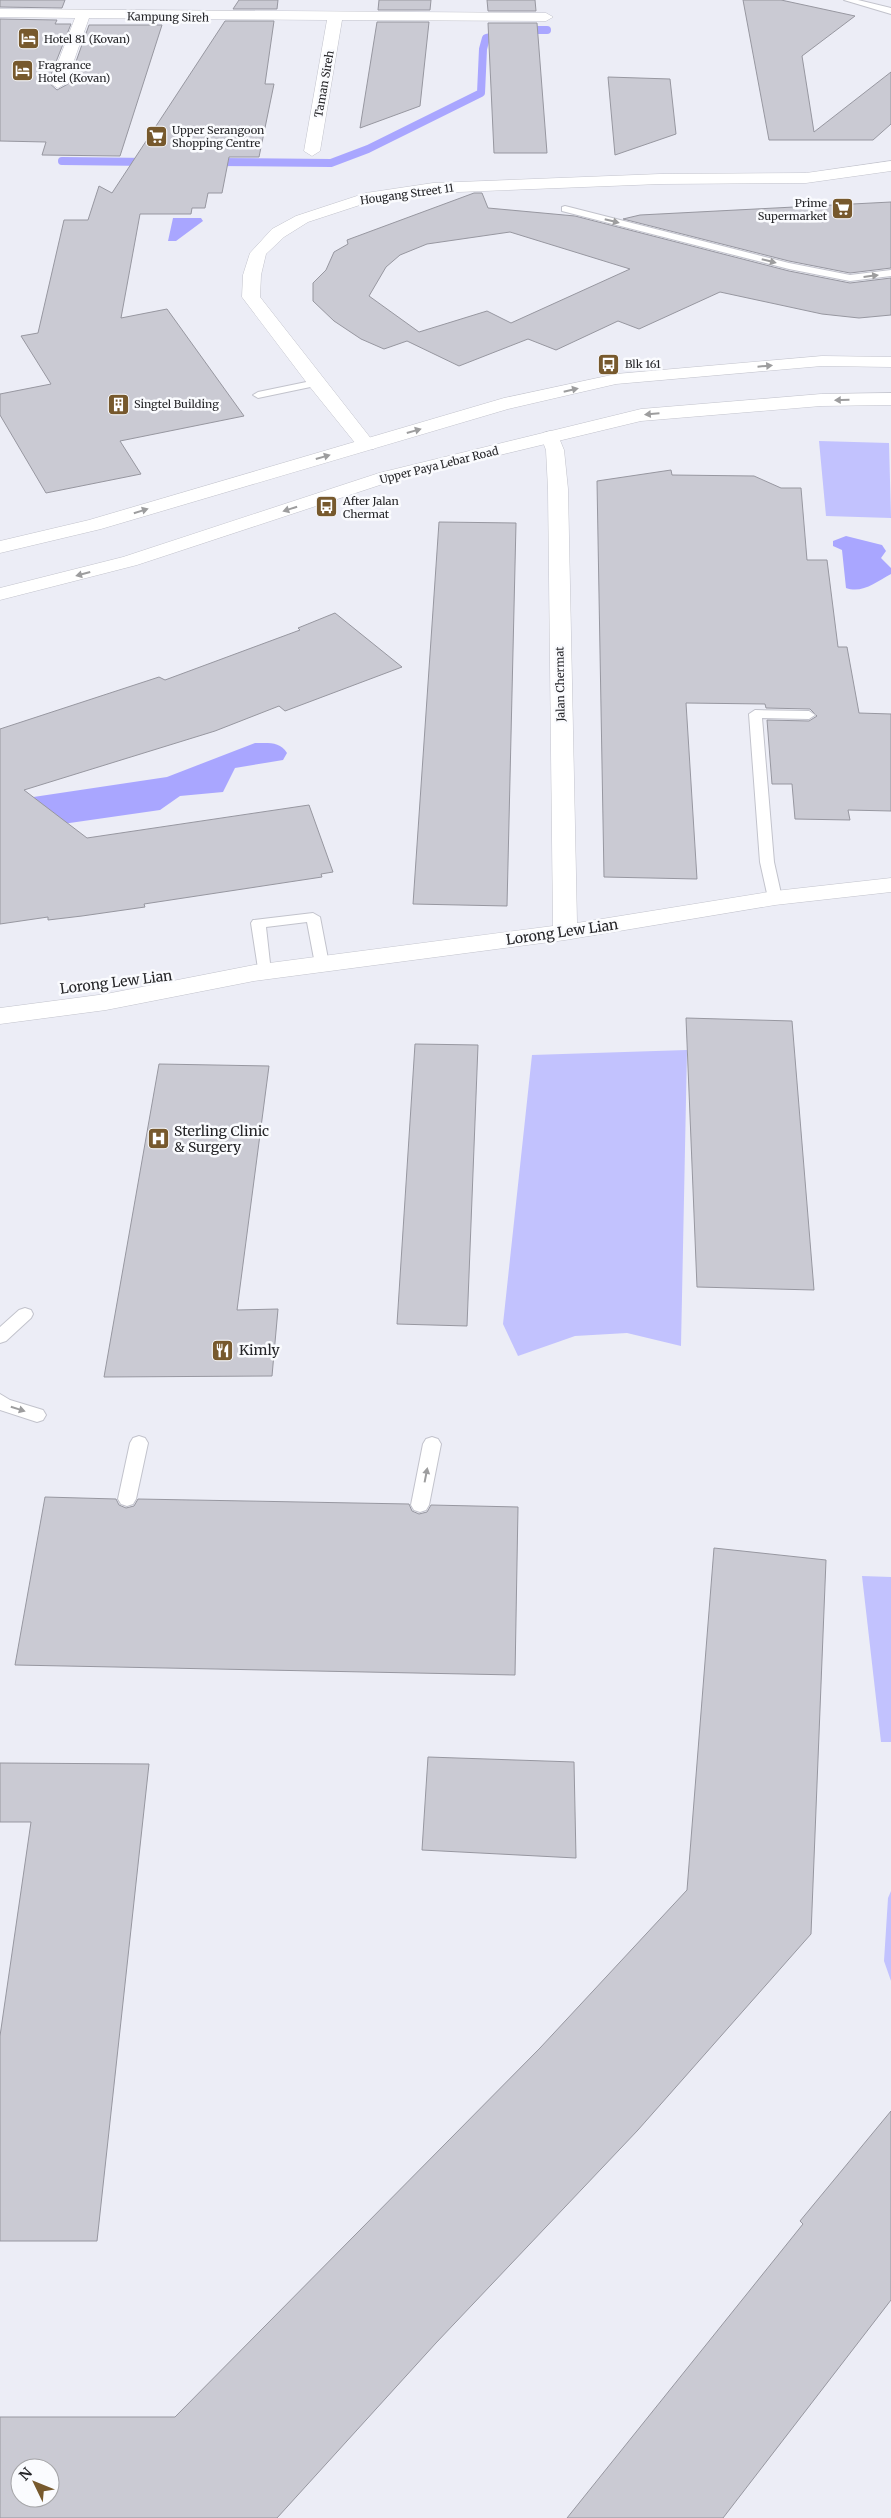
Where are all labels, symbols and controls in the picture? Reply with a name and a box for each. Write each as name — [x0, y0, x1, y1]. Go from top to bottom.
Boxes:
street label: Kampung Sireh — [127, 9, 210, 25]
hotel icon: Hotel 81 (Kovan) — [16, 27, 40, 51]
place label: Hotel 81 (Kovan) — [44, 32, 130, 46]
street label: Taman Sireh — [311, 49, 337, 118]
place label: Fragrance Hotel (Kovan) — [38, 58, 110, 85]
hotel icon: Fragrance Hotel (Kovan) — [10, 59, 34, 83]
place label: Upper Serangoon Shopping Centre — [172, 123, 265, 150]
supermarket icon: Upper Serangoon Shopping Centre — [144, 124, 168, 148]
street label: Hougang Street 11 — [359, 180, 455, 208]
place label: Prime Supermarket — [758, 196, 828, 223]
supermarket icon: Prime Supermarket — [831, 197, 855, 221]
one-way arrow — [604, 217, 619, 225]
one-way arrow — [762, 257, 777, 265]
one-way arrow — [863, 272, 879, 280]
bus stop icon: Blk 161 — [597, 352, 621, 376]
place label: Blk 161 — [625, 357, 661, 371]
one-way arrow — [757, 361, 773, 369]
one-way arrow — [564, 386, 579, 394]
building icon: Singtel Building — [106, 392, 130, 416]
one-way arrow — [834, 396, 850, 404]
place label: Singtel Building — [134, 397, 219, 411]
one-way arrow — [643, 410, 659, 418]
one-way arrow — [407, 426, 422, 434]
street label: Upper Paya Lebar Road — [378, 443, 500, 487]
one-way arrow — [315, 453, 330, 461]
place label: After Jalan Chermat — [342, 494, 399, 521]
bus stop icon: After Jalan Chermat — [315, 495, 339, 519]
one-way arrow — [283, 505, 298, 513]
one-way arrow — [133, 507, 148, 515]
one-way arrow — [75, 570, 90, 578]
street label: Jalan Chermat — [552, 646, 568, 723]
street label: Lorong Lew Lian — [505, 915, 619, 949]
street label: Lorong Lew Lian — [59, 966, 173, 998]
place label: Sterling Clinic & Surgery — [174, 1122, 269, 1156]
hospital icon: Sterling Clinic & Surgery — [146, 1127, 170, 1151]
restaurant icon: Kimly — [211, 1338, 235, 1362]
place label: Kimly — [239, 1341, 281, 1359]
one-way arrow — [11, 1406, 26, 1414]
one-way arrow — [422, 1467, 430, 1482]
north arrow — [10, 2458, 60, 2508]
text: N — [15, 2464, 36, 2484]

